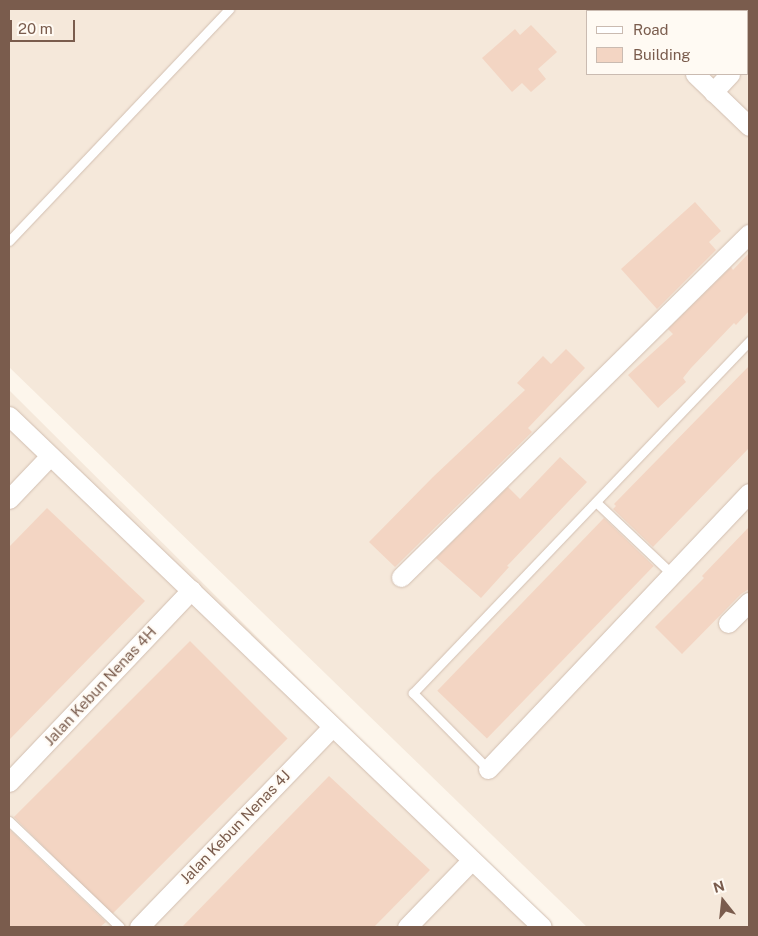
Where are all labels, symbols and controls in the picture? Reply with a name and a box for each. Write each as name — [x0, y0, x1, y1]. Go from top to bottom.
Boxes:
scale bar — [12, 10, 78, 42]
legend — [586, 10, 748, 75]
text: 20 m — [18, 20, 53, 37]
text: Road — [633, 21, 669, 38]
text: Building — [633, 46, 691, 63]
street label: Jalan Kebun Nenas 4H — [40, 623, 160, 749]
street label: Jalan Kebun Nenas 4J — [176, 767, 294, 887]
north arrow — [698, 876, 748, 926]
text: N — [711, 877, 726, 896]

